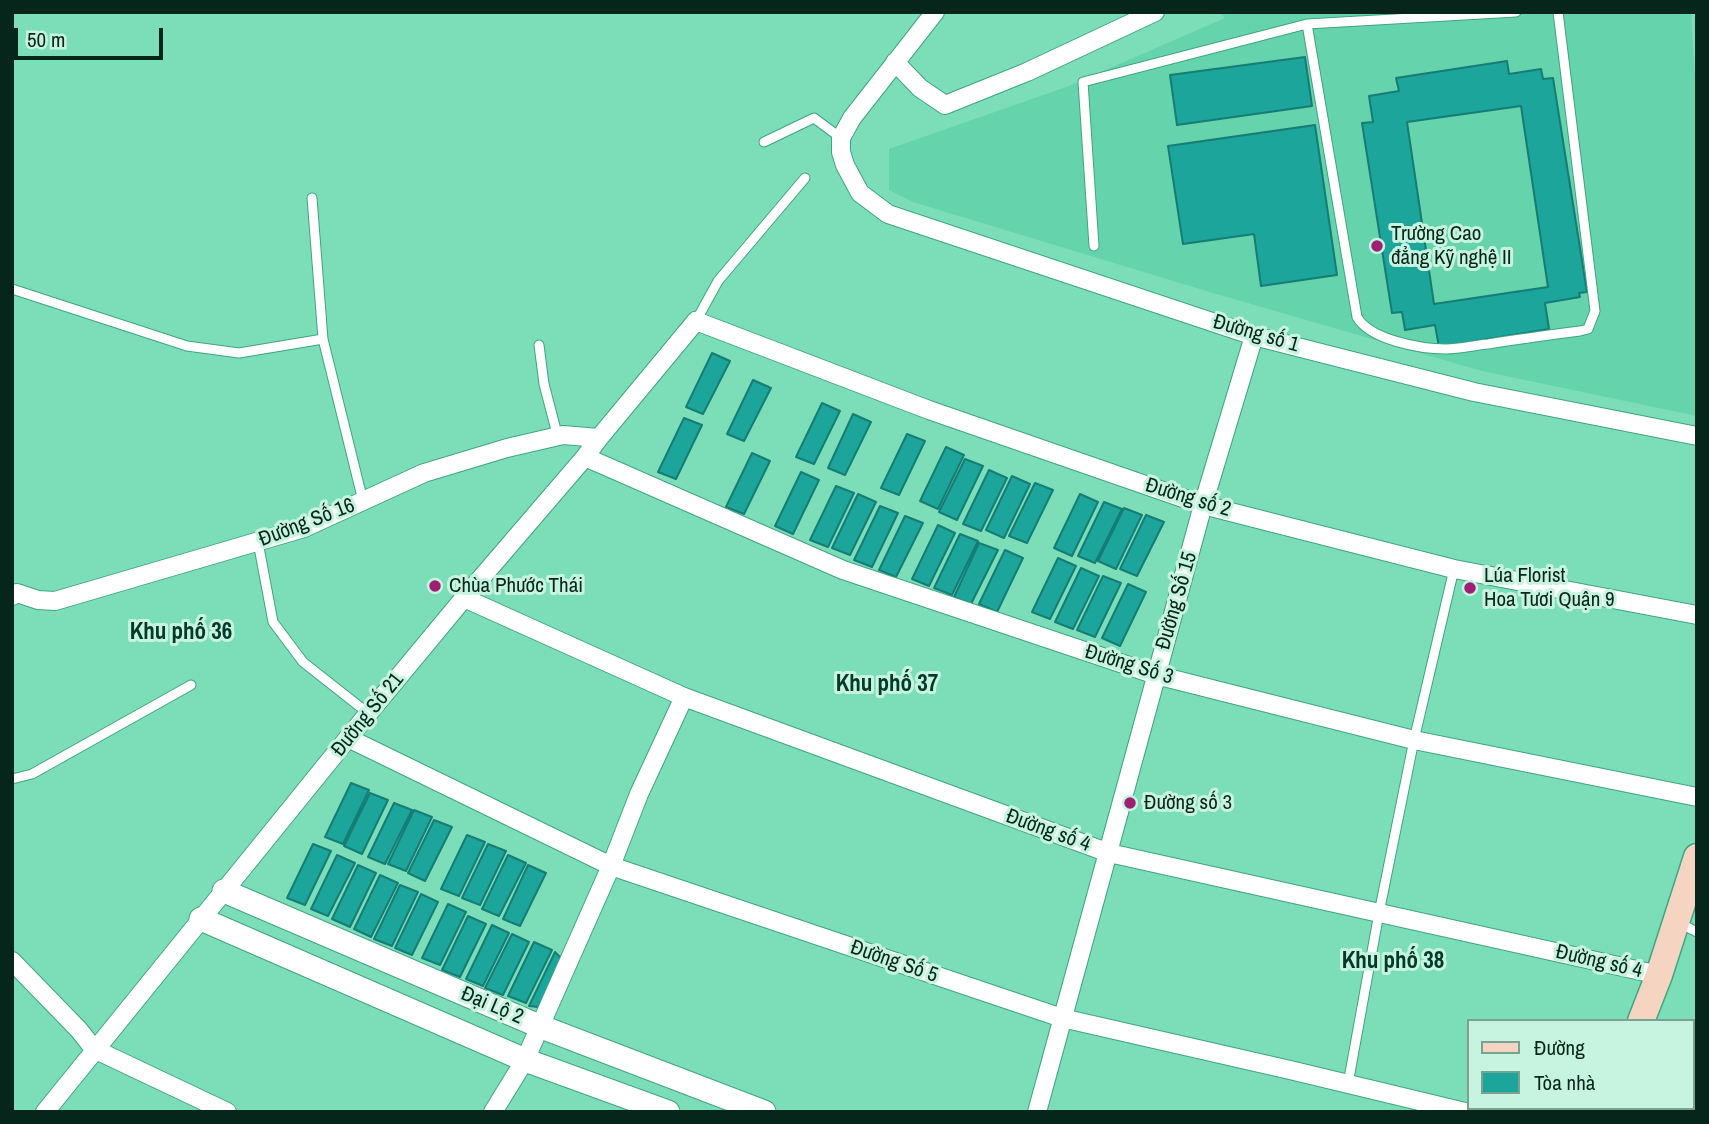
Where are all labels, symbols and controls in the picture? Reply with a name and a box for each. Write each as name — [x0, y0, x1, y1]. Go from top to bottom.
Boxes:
scale bar — [18, 14, 166, 58]
text: 50 m — [27, 25, 65, 54]
place label: Trường Cao đẳng Kỹ nghệ II — [1391, 221, 1512, 271]
marker: Trường Cao đẳng Kỹ nghệ II — [1369, 238, 1385, 254]
street label: Đường số 1 — [1210, 310, 1302, 358]
street label: Đường số 2 — [1142, 473, 1234, 523]
street label: Đường Số 16 — [256, 493, 358, 553]
street label: Đường Số 15 — [1151, 549, 1203, 653]
place label: Lúa Florist Hoa Tươi Quận 9 — [1484, 563, 1615, 613]
place label: Chùa Phước Thái — [449, 573, 583, 599]
marker: Chùa Phước Thái — [427, 578, 443, 594]
marker: Lúa Florist Hoa Tươi Quận 9 — [1462, 580, 1478, 596]
district label: Khu phố 36 — [130, 619, 232, 647]
street label: Đường Số 3 — [1082, 640, 1176, 690]
street label: Đường Số 21 — [327, 668, 409, 762]
district label: Khu phố 37 — [836, 671, 938, 699]
place label: Đường số 3 — [1144, 790, 1232, 816]
marker: Đường số 3 — [1122, 795, 1138, 811]
street label: Đường số 4 — [1002, 804, 1094, 858]
street label: Đường Số 5 — [847, 935, 941, 989]
street label: Đường số 4 — [1553, 940, 1645, 984]
district label: Khu phố 38 — [1342, 948, 1444, 976]
street label: Đại Lộ 2 — [457, 982, 527, 1030]
legend — [1468, 1019, 1695, 1110]
text: Đường — [1534, 1033, 1585, 1062]
text: Tòa nhà — [1534, 1068, 1595, 1097]

